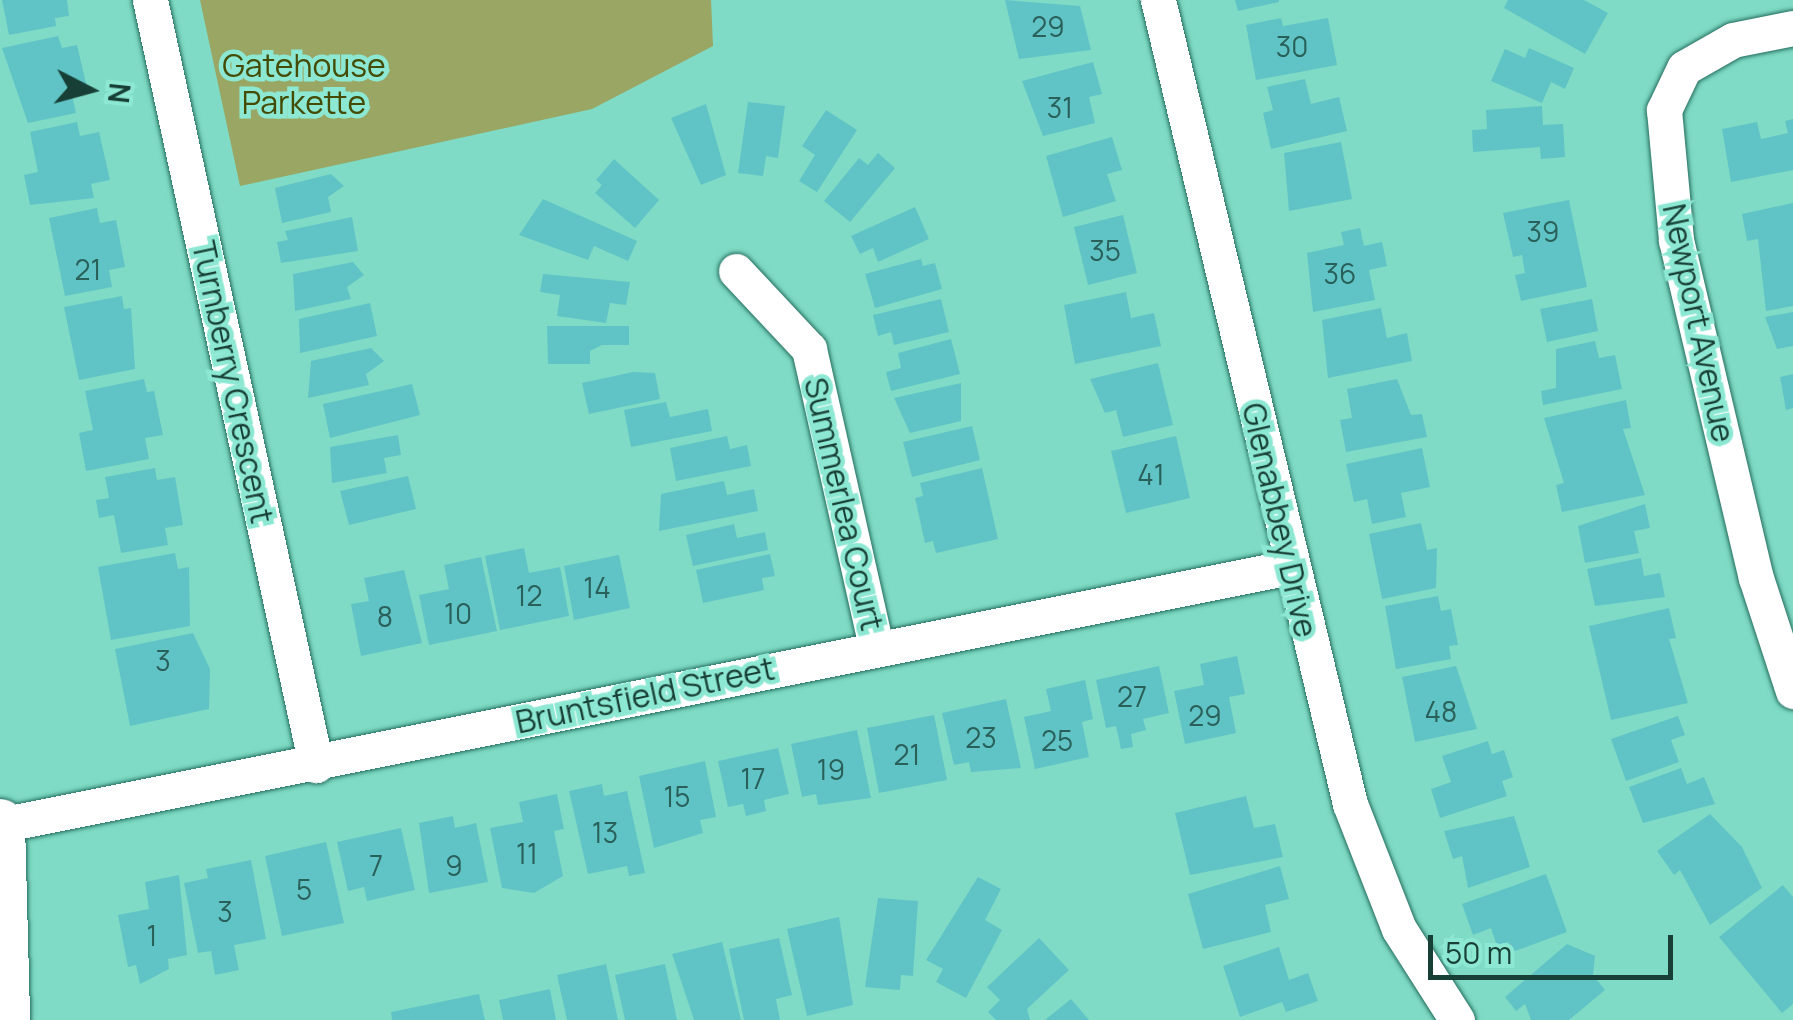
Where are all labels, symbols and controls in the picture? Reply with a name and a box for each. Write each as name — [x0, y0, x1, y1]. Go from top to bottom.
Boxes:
house number: 29 — [1031, 9, 1065, 43]
house number: 30 — [1276, 29, 1308, 63]
north arrow — [40, 40, 140, 140]
park label: Gatehouse Parkette — [222, 47, 386, 122]
text: N — [100, 81, 140, 105]
house number: 31 — [1047, 90, 1073, 124]
street label: Newport Avenue — [1655, 200, 1743, 446]
house number: 39 — [1527, 214, 1559, 248]
house number: 35 — [1089, 233, 1121, 267]
street label: Turnberry Crescent — [184, 237, 282, 527]
house number: 21 — [75, 252, 101, 286]
house number: 36 — [1324, 256, 1356, 290]
street label: Summerlea Court — [796, 374, 892, 634]
street label: Glenabbey Drive — [1234, 399, 1326, 641]
house number: 41 — [1137, 457, 1165, 491]
house number: 14 — [583, 570, 611, 604]
house number: 12 — [516, 578, 542, 612]
house number: 10 — [444, 596, 472, 630]
house number: 8 — [377, 599, 393, 633]
house number: 3 — [155, 643, 171, 677]
street label: Bruntsfield Street — [512, 649, 778, 741]
house number: 27 — [1117, 679, 1147, 713]
house number: 48 — [1425, 694, 1457, 728]
house number: 29 — [1188, 698, 1222, 732]
house number: 23 — [965, 720, 997, 754]
house number: 25 — [1041, 723, 1073, 757]
house number: 21 — [894, 737, 920, 771]
house number: 19 — [817, 752, 845, 786]
house number: 17 — [741, 761, 765, 795]
house number: 15 — [663, 779, 691, 813]
house number: 13 — [592, 815, 618, 849]
house number: 11 — [516, 836, 538, 870]
house number: 7 — [369, 848, 383, 882]
house number: 9 — [445, 848, 463, 882]
house number: 5 — [296, 872, 312, 906]
house number: 3 — [217, 894, 233, 928]
scale bar — [1433, 915, 1678, 977]
house number: 1 — [147, 918, 157, 952]
text: 50 m — [1445, 932, 1512, 973]

